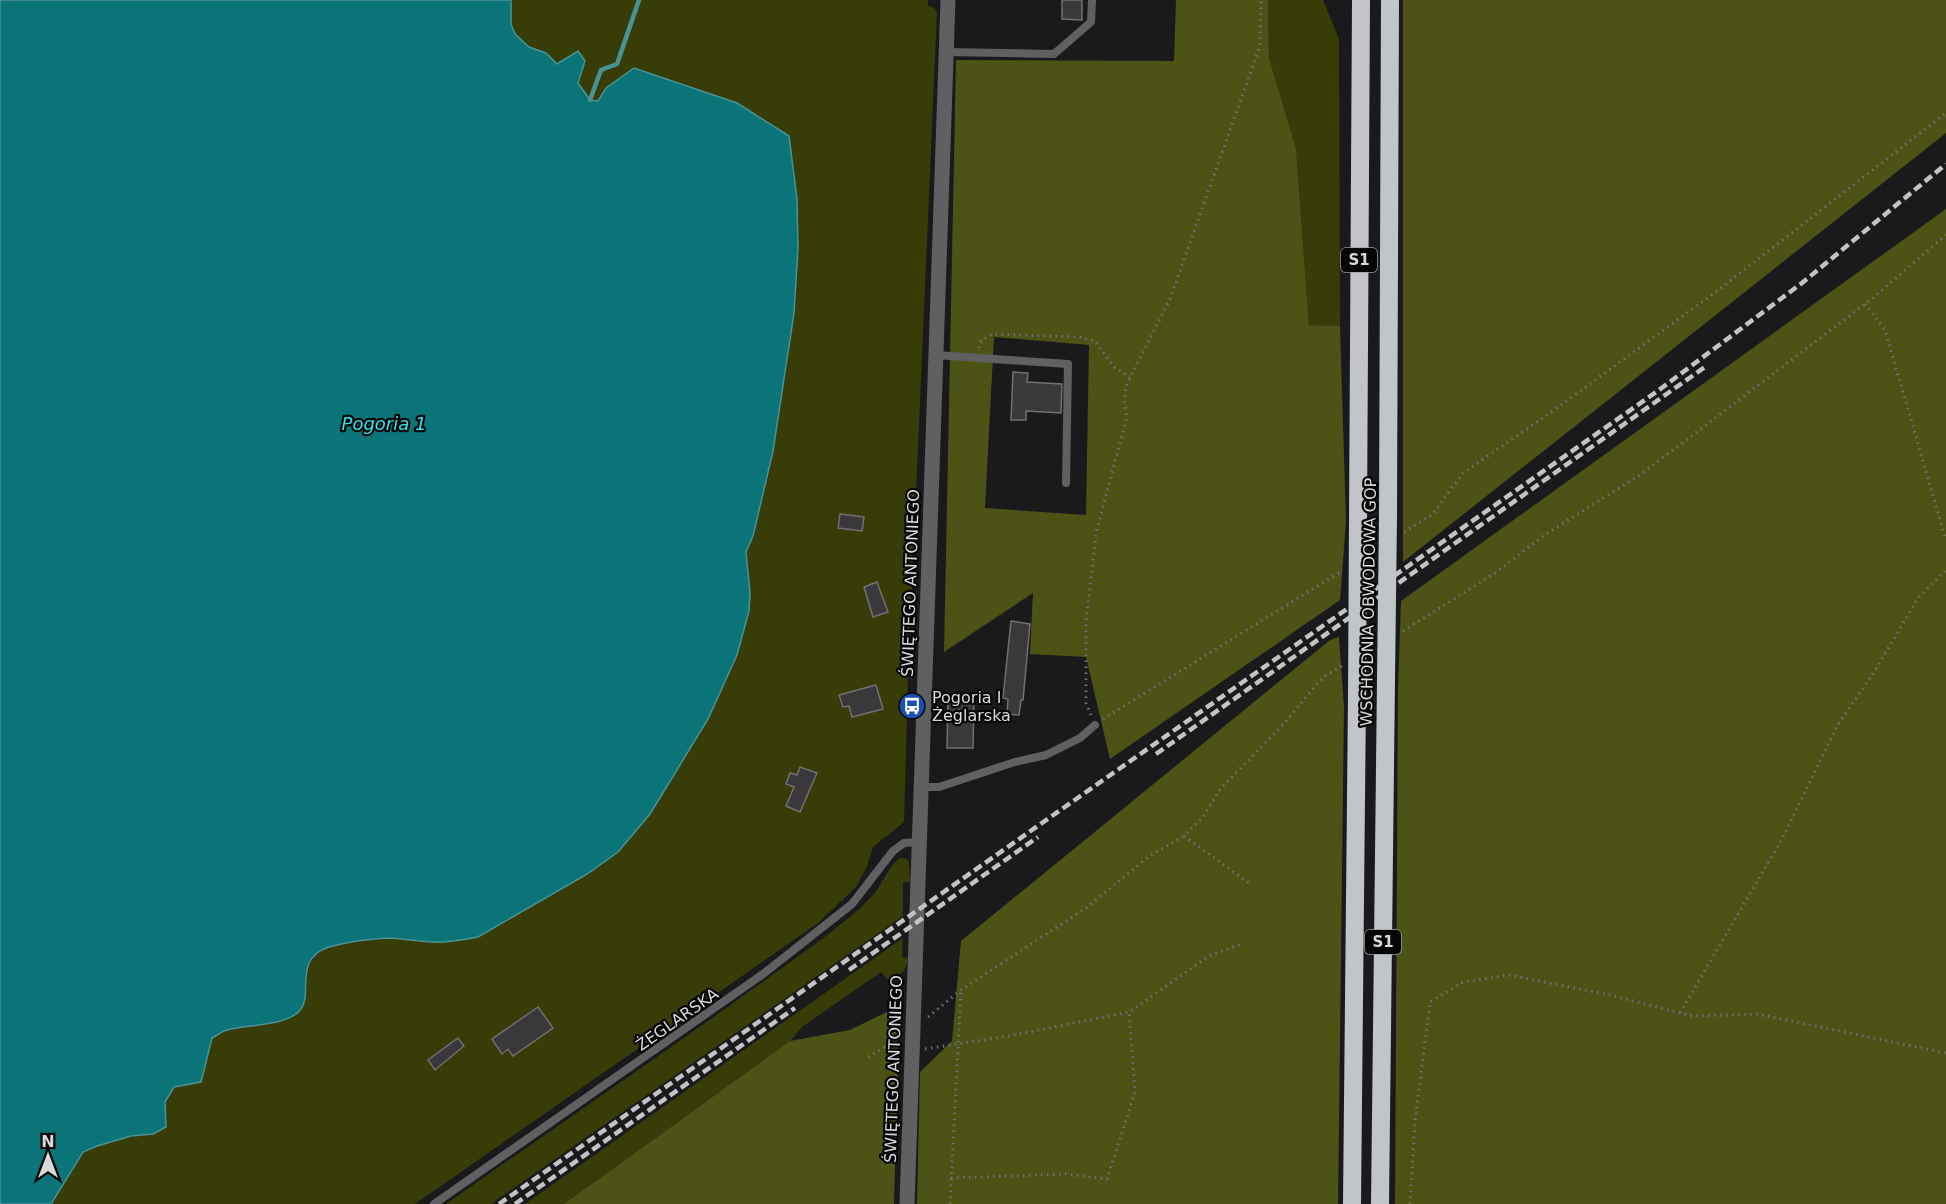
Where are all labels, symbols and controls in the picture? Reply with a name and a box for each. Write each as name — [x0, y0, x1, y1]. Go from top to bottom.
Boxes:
road number: S1 — [1341, 248, 1377, 272]
water label: Pogoria 1 — [342, 413, 426, 434]
street label: WSCHODNIA OBWODOWA GOP — [1357, 477, 1380, 727]
street label: ŚWIĘTEGO ANTONIEGO — [898, 489, 923, 677]
place label: Pogoria I Żeglarska — [932, 688, 1011, 725]
bus stop icon: Pogoria I Żeglarska — [897, 691, 927, 721]
road number: S1 — [1365, 930, 1401, 954]
street label: ŚWIĘTEGO ANTONIEGO — [881, 975, 906, 1163]
street label: ŻEGLARSKA — [632, 984, 722, 1055]
north arrow — [18, 1126, 78, 1186]
text: N — [41, 1132, 55, 1151]

